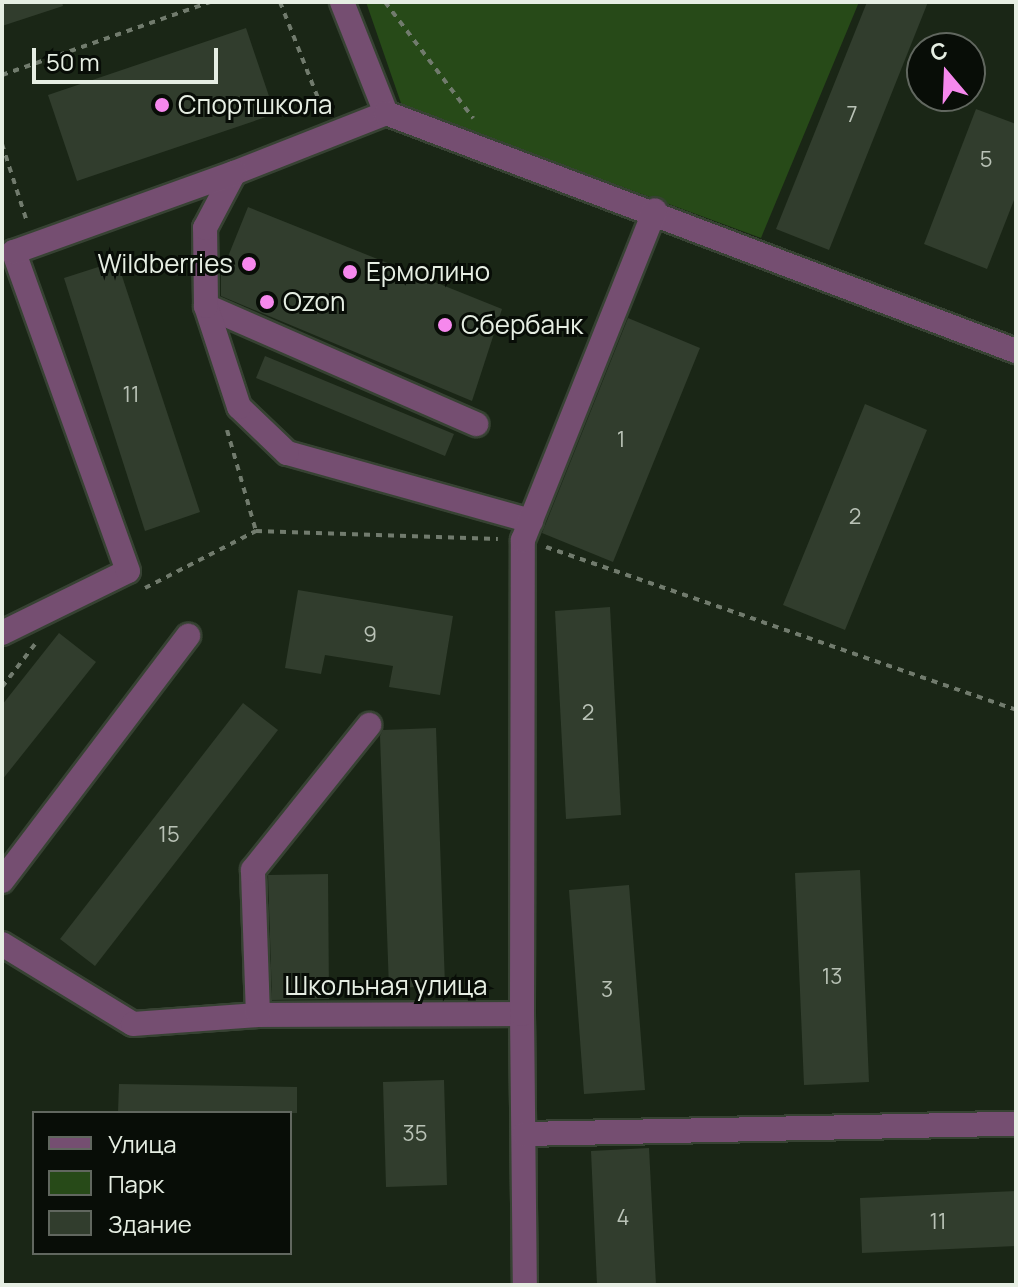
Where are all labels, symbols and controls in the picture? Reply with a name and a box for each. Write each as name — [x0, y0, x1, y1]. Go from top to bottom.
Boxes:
scale bar — [36, 32, 222, 82]
north arrow — [906, 32, 986, 112]
text: С — [926, 34, 951, 68]
text: 50 m — [46, 45, 100, 78]
place label: Спортшкола — [178, 89, 332, 121]
marker: Спортшкола — [153, 96, 171, 114]
house number: 7 — [846, 102, 858, 128]
house number: 5 — [980, 147, 992, 173]
place label: Wildberries — [97, 248, 233, 280]
marker: Wildberries — [240, 255, 258, 273]
place label: Ермолино — [366, 256, 490, 288]
marker: Ермолино — [341, 263, 359, 281]
place label: Ozon — [283, 286, 345, 318]
marker: Ozon — [258, 293, 276, 311]
place label: Сбербанк — [461, 309, 583, 341]
marker: Сбербанк — [436, 316, 454, 334]
house number: 11 — [122, 382, 140, 408]
house number: 1 — [617, 427, 625, 453]
house number: 2 — [849, 504, 861, 530]
house number: 9 — [363, 622, 377, 648]
house number: 2 — [582, 700, 594, 726]
house number: 15 — [158, 822, 180, 848]
house number: 13 — [822, 964, 842, 990]
street label: Школьная улица — [285, 970, 487, 1002]
house number: 3 — [601, 977, 613, 1003]
legend — [32, 1111, 292, 1255]
house number: 35 — [403, 1121, 427, 1147]
text: Улица — [108, 1127, 177, 1160]
text: Парк — [108, 1167, 164, 1200]
house number: 4 — [617, 1205, 629, 1231]
text: Здание — [108, 1207, 192, 1240]
house number: 11 — [929, 1209, 947, 1235]

